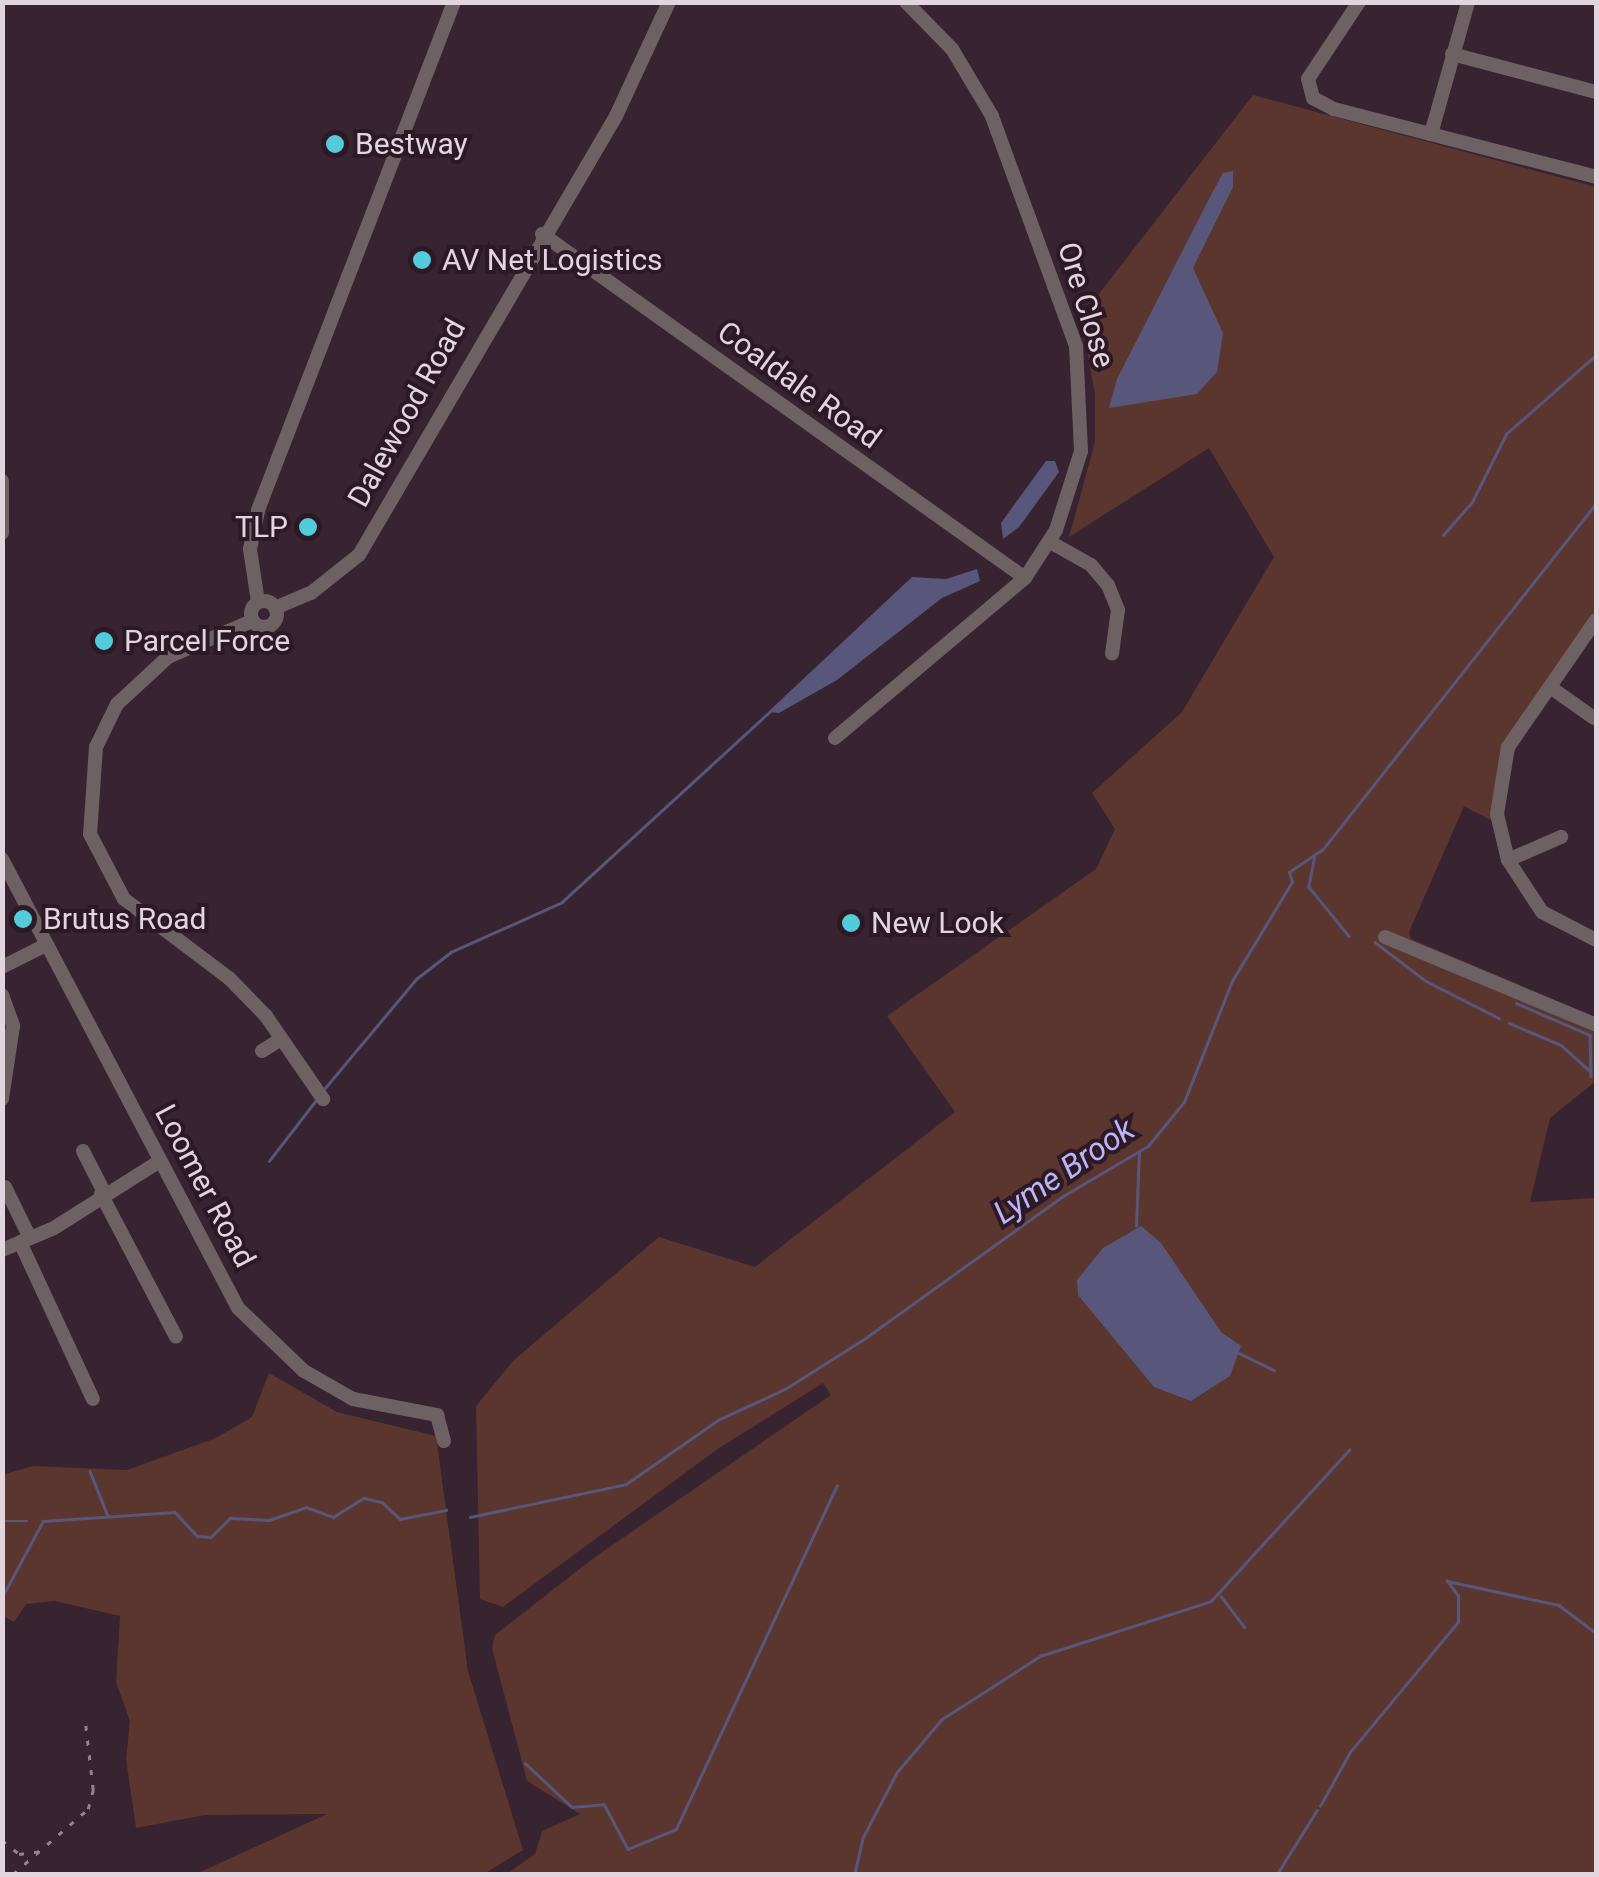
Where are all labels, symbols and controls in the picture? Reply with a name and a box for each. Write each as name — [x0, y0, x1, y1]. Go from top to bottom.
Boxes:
place label: Bestway — [355, 126, 468, 162]
marker: Bestway — [324, 133, 346, 155]
street label: Ore Close — [1050, 238, 1122, 372]
place label: AV Net Logistics — [442, 242, 663, 278]
marker: AV Net Logistics — [411, 249, 433, 271]
street label: Dalewood Road — [341, 313, 473, 513]
street label: Coaldale Road — [710, 314, 888, 456]
place label: TLP — [235, 509, 288, 545]
marker: TLP — [297, 516, 319, 538]
place label: Parcel Force — [124, 623, 290, 659]
marker: Parcel Force — [93, 630, 115, 652]
place label: Brutus Road — [43, 901, 207, 937]
place label: New Look — [871, 905, 1004, 941]
marker: Brutus Road — [12, 908, 34, 930]
marker: New Look — [840, 912, 862, 934]
street label: Loomer Road — [147, 1099, 263, 1273]
water label: Lyme Brook — [986, 1110, 1142, 1232]

